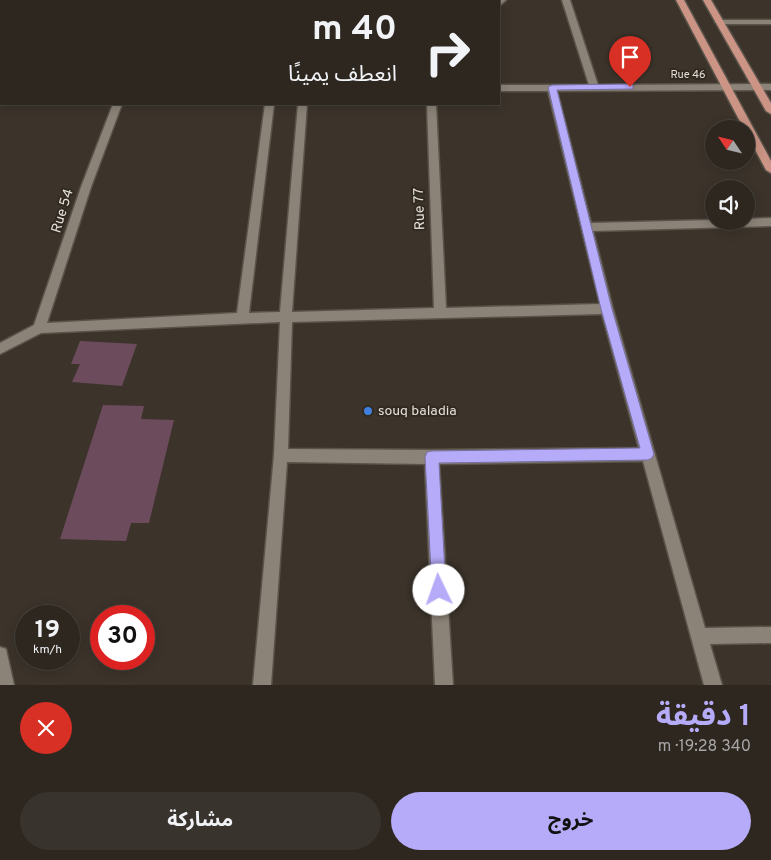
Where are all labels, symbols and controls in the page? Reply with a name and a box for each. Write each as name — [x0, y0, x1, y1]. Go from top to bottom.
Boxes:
text: 40 m — [312, 8, 397, 52]
icon: right — [415, 20, 480, 85]
pin — [609, 36, 651, 87]
icon: arrive — [616, 43, 644, 71]
text: انعطف يمينًا — [288, 62, 397, 89]
street label: Rue 46 — [670, 68, 706, 82]
north arrow — [705, 120, 755, 170]
map controls — [705, 120, 755, 230]
button: sound — [705, 180, 755, 230]
street label: Rue 54 — [48, 187, 78, 235]
street label: Rue 77 — [411, 188, 429, 230]
place label: souq baladia — [378, 403, 457, 420]
marker: souq baladia — [362, 405, 374, 417]
position arrow — [412, 563, 464, 615]
speed limit sign: 30 — [90, 605, 155, 670]
text: 19 — [35, 615, 60, 647]
text: km/h — [33, 642, 62, 658]
text: 1 دقيقة — [656, 699, 751, 736]
button: close — [20, 702, 72, 754]
text: 340 m · 19:28 — [658, 737, 751, 757]
button: مشاركة — [20, 792, 381, 850]
button: خروج — [391, 792, 751, 850]

